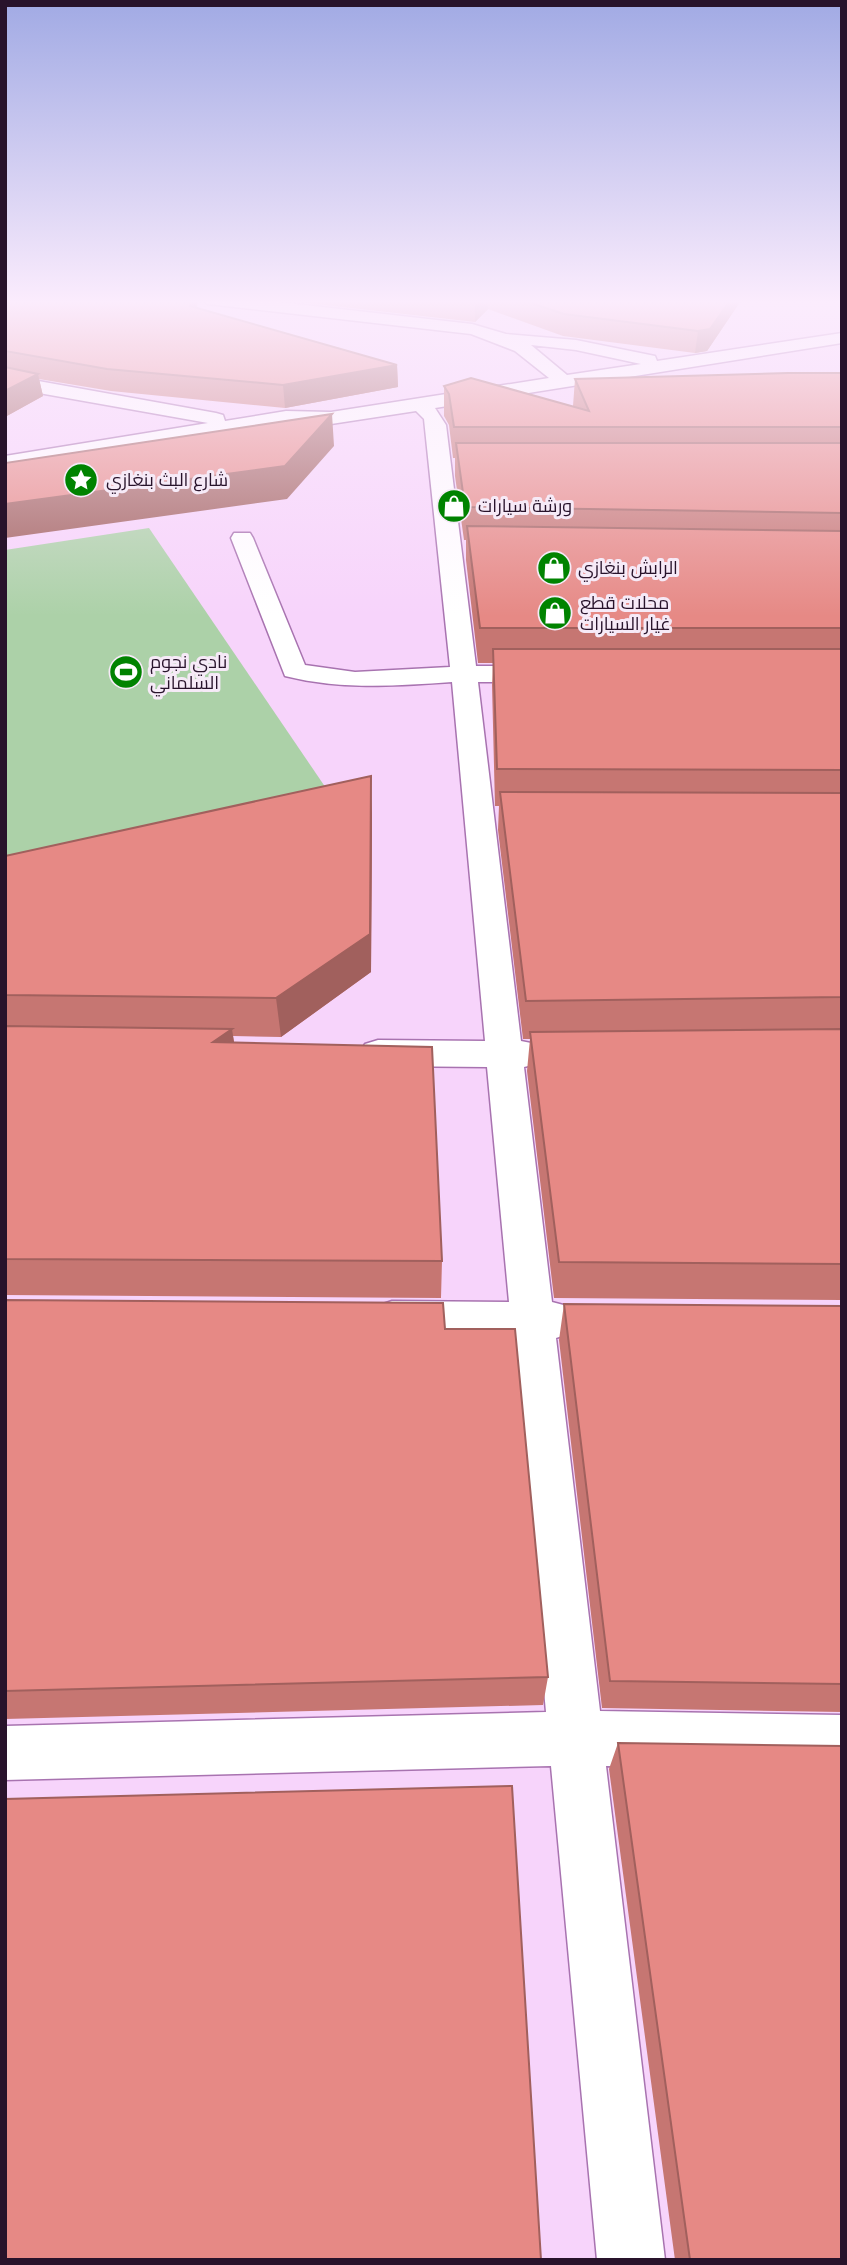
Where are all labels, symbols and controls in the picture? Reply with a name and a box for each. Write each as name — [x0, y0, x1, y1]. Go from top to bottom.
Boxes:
place icon: شارع البث بنغازي — [62, 461, 100, 499]
place label: شارع البث بنغازي — [106, 468, 228, 494]
shop icon: ورشة سيارات — [435, 487, 473, 525]
place label: ورشة سيارات — [478, 494, 572, 517]
shop icon: الرابش بنغازي — [535, 549, 573, 587]
place label: الرابش بنغازي — [578, 556, 678, 582]
place label: محلات قطع غيار السيارات — [580, 591, 671, 635]
shop icon: محلات قطع غيار السيارات — [536, 594, 574, 632]
place label: نادي نجوم السلماني — [150, 650, 227, 697]
sports icon: نادي نجوم السلماني — [107, 653, 145, 691]

